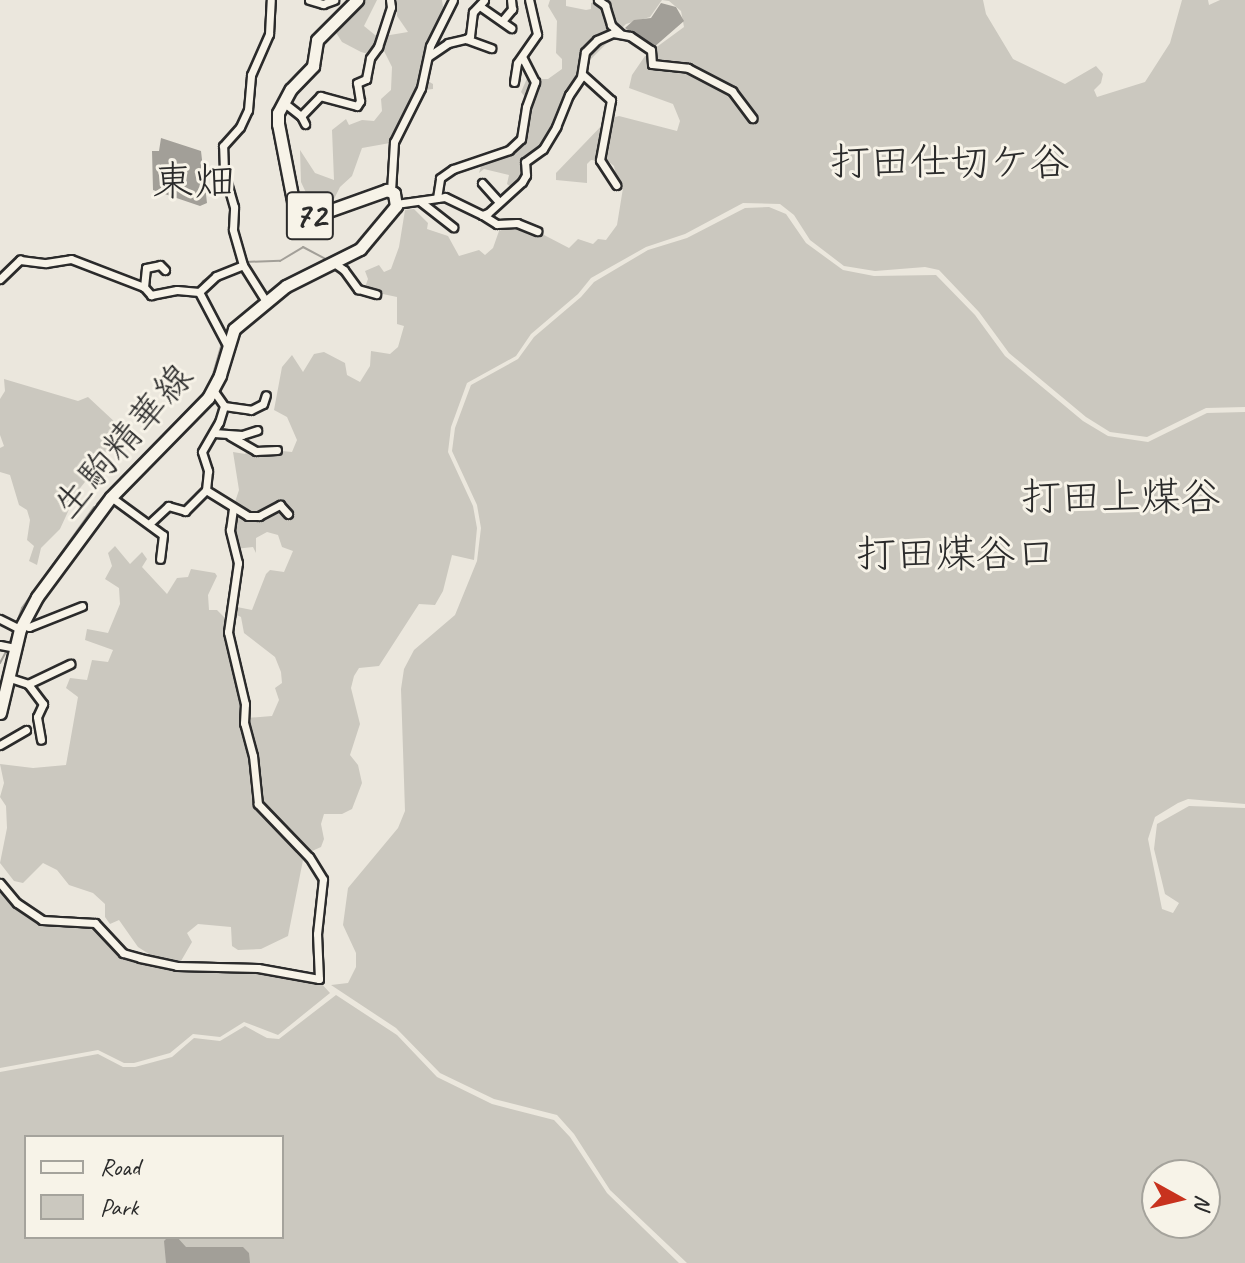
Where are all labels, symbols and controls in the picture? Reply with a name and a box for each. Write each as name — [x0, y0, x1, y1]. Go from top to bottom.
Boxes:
district label: 打田仕切ケ谷 — [830, 138, 1070, 186]
district label: 東畑 — [152, 157, 236, 207]
road number: 72 — [284, 184, 336, 248]
street label: 生駒精華線 — [43, 354, 203, 528]
district label: 打田上煤谷 — [1021, 473, 1221, 521]
district label: 打田煤谷口 — [856, 530, 1056, 578]
legend — [24, 1135, 284, 1239]
text: Road — [100, 1152, 140, 1182]
north arrow — [1141, 1159, 1221, 1239]
text: Park — [100, 1192, 138, 1222]
text: N — [1188, 1193, 1218, 1211]

